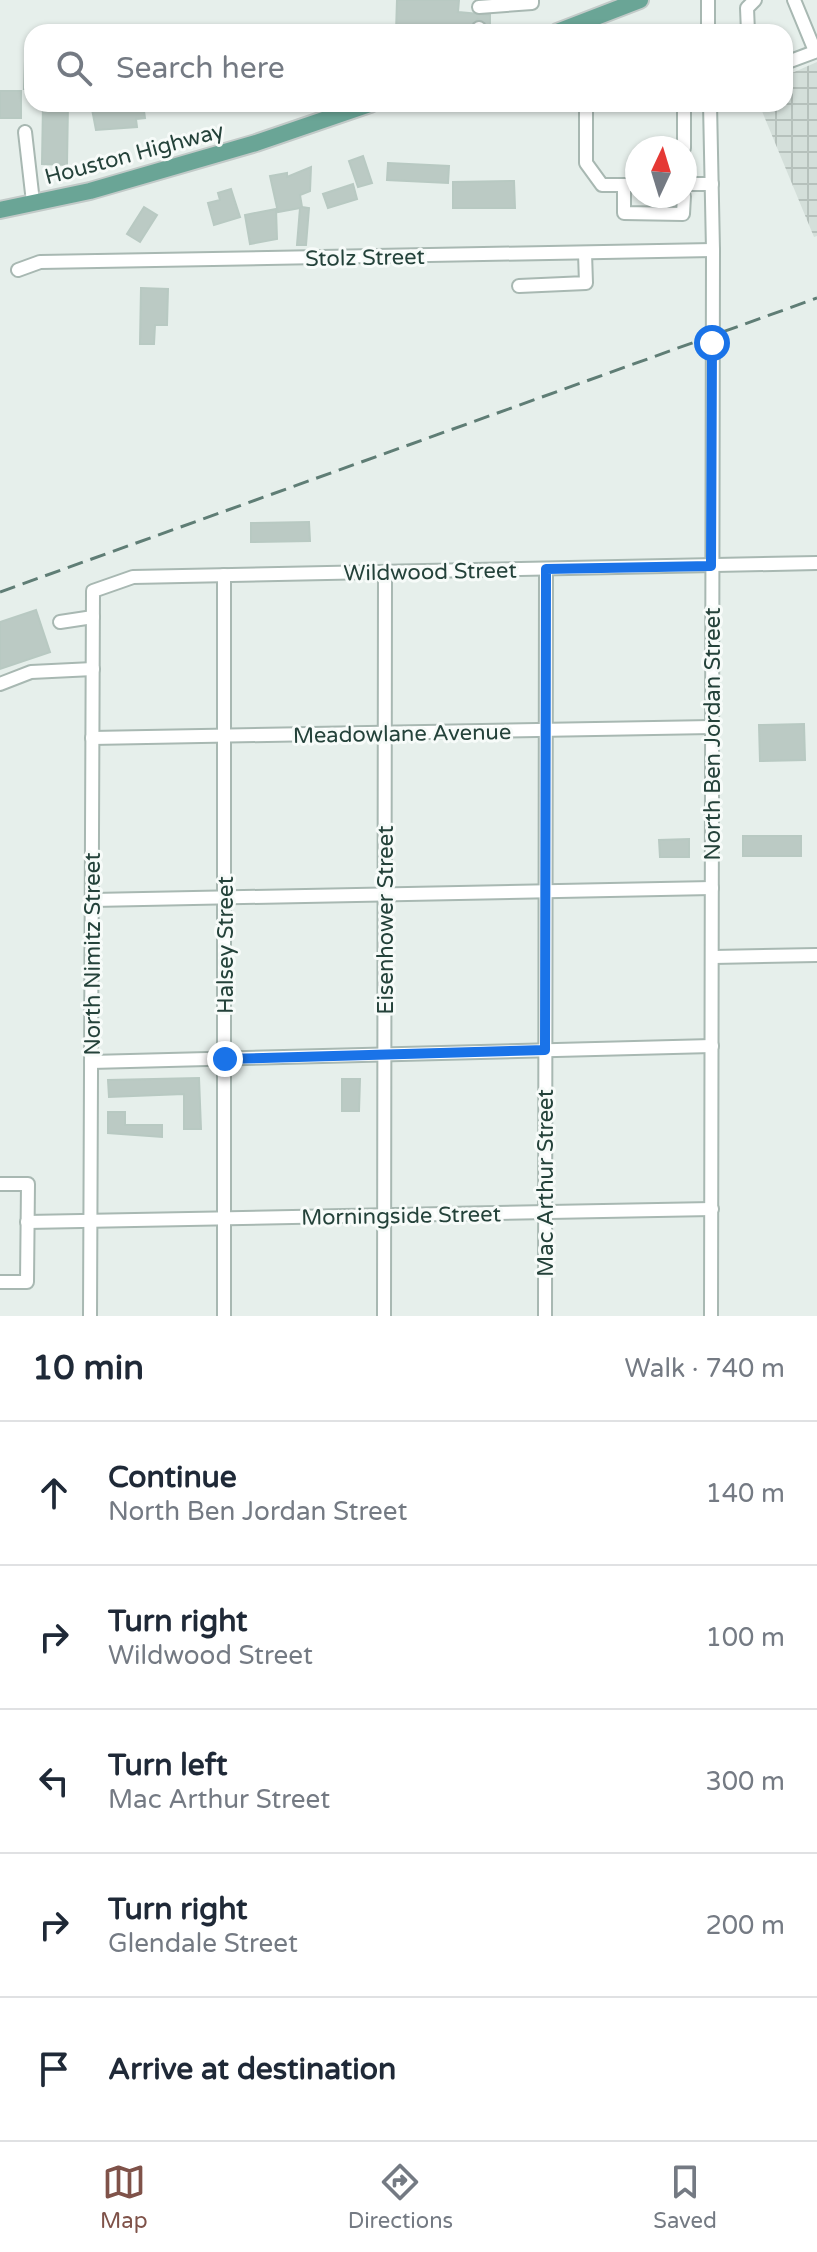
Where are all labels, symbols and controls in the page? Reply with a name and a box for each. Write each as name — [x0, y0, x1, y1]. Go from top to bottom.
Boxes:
search box — [24, 24, 793, 112]
icon: search — [52, 46, 96, 90]
text: Search here — [116, 50, 285, 87]
street label: Houston Highway — [42, 117, 227, 190]
north arrow — [625, 136, 697, 208]
street label: Stolz Street — [305, 244, 425, 272]
route start — [694, 325, 730, 361]
street label: Wildwood Street — [343, 557, 517, 587]
street label: North Ben Jordan Street — [700, 607, 726, 861]
street label: Meadowlane Avenue — [293, 719, 511, 749]
street label: Eisenhower Street — [373, 825, 399, 1015]
street label: North Nimitz Street — [80, 852, 106, 1056]
street label: Halsey Street — [213, 876, 239, 1014]
route end — [207, 1041, 243, 1077]
street label: Mac Arthur Street — [533, 1089, 559, 1277]
street label: Morningside Street — [301, 1201, 501, 1231]
text: 10 min — [32, 1348, 144, 1389]
text: Walk · 740 m — [625, 1353, 785, 1384]
text: Continue — [108, 1459, 237, 1496]
icon: ahead — [32, 1471, 76, 1515]
text: 140 m — [705, 1478, 785, 1509]
text: North Ben Jordan Street — [108, 1496, 407, 1527]
text: Turn right — [108, 1603, 248, 1640]
icon: right — [32, 1615, 76, 1659]
text: 100 m — [705, 1622, 785, 1653]
text: Wildwood Street — [108, 1640, 313, 1671]
text: Turn left — [108, 1747, 227, 1784]
icon: left — [32, 1759, 76, 1803]
text: 300 m — [705, 1766, 785, 1797]
text: Mac Arthur Street — [108, 1784, 330, 1815]
text: Turn right — [108, 1891, 248, 1928]
icon: right — [32, 1903, 76, 1947]
text: 200 m — [705, 1910, 785, 1941]
text: Glendale Street — [108, 1928, 298, 1959]
icon: arrive — [32, 2047, 76, 2091]
text: Arrive at destination — [108, 2051, 396, 2088]
tab: Map — [100, 2160, 148, 2234]
tab: Directions — [348, 2160, 453, 2234]
tab: Saved — [653, 2160, 717, 2234]

